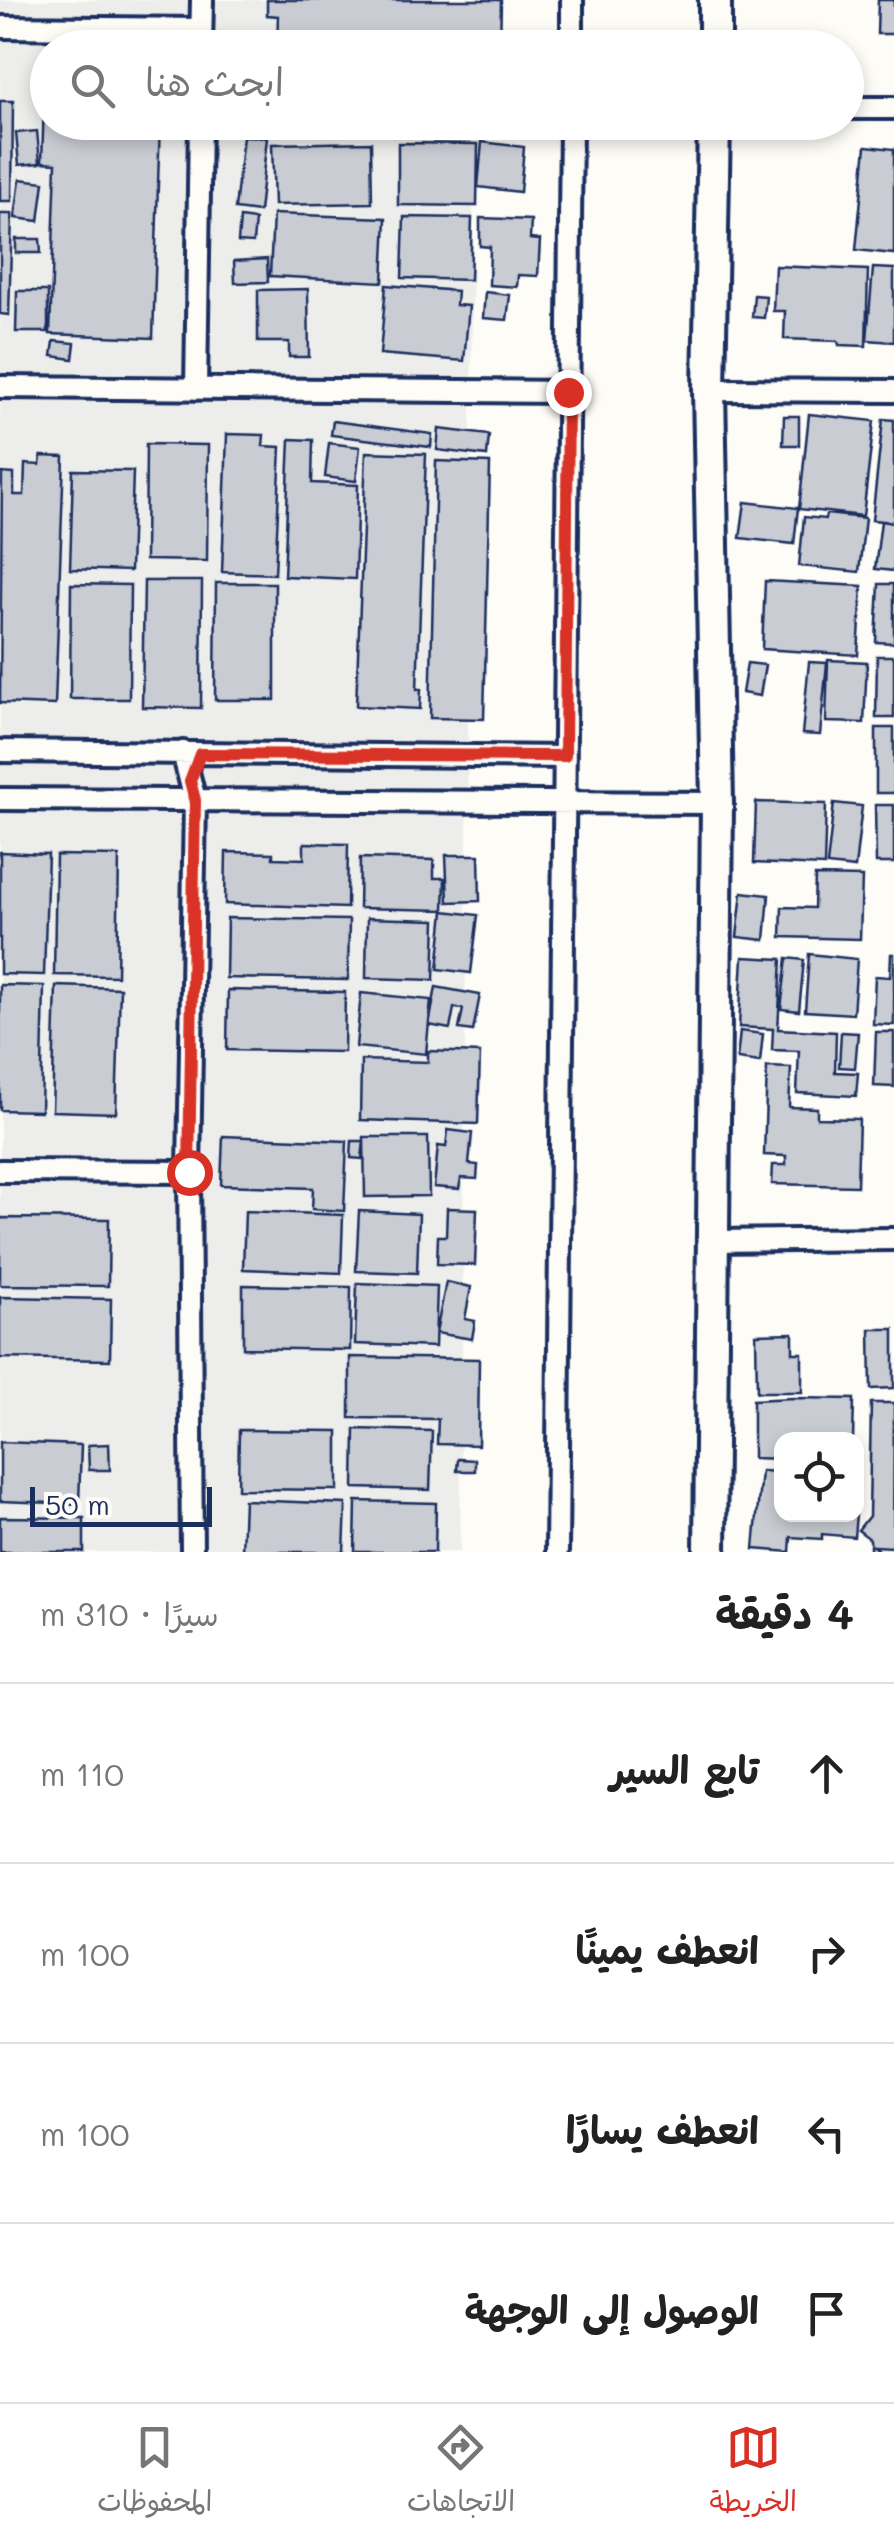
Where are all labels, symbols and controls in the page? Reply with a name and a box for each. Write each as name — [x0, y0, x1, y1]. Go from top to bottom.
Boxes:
search box — [30, 30, 864, 140]
text: ابحث هنا — [145, 56, 284, 106]
icon: search — [65, 58, 120, 113]
route end — [546, 370, 592, 416]
route start — [167, 1150, 213, 1196]
map controls — [774, 1432, 864, 1522]
button: locate — [774, 1432, 864, 1522]
scale bar — [30, 1482, 212, 1526]
text: 50 m — [45, 1486, 110, 1522]
text: 4 دقيقة — [715, 1585, 854, 1640]
text: سيرًا · 310 m — [40, 1592, 219, 1634]
text: تابع السير — [610, 1744, 759, 1794]
icon: ahead — [799, 1746, 854, 1801]
text: 110 m — [40, 1752, 124, 1794]
text: انعطف يمينًا — [576, 1924, 759, 1974]
icon: right — [799, 1926, 854, 1981]
text: 100 m — [40, 1932, 130, 1974]
text: انعطف يسارًا — [566, 2104, 759, 2154]
icon: left — [799, 2106, 854, 2161]
text: 100 m — [40, 2112, 130, 2154]
text: الوصول إلى الوجهة — [464, 2284, 759, 2334]
icon: arrive — [799, 2286, 854, 2341]
tab: المحفوظات — [97, 2420, 213, 2526]
tab: الاتجاهات — [407, 2420, 515, 2526]
tab: الخريطة — [709, 2420, 797, 2526]

